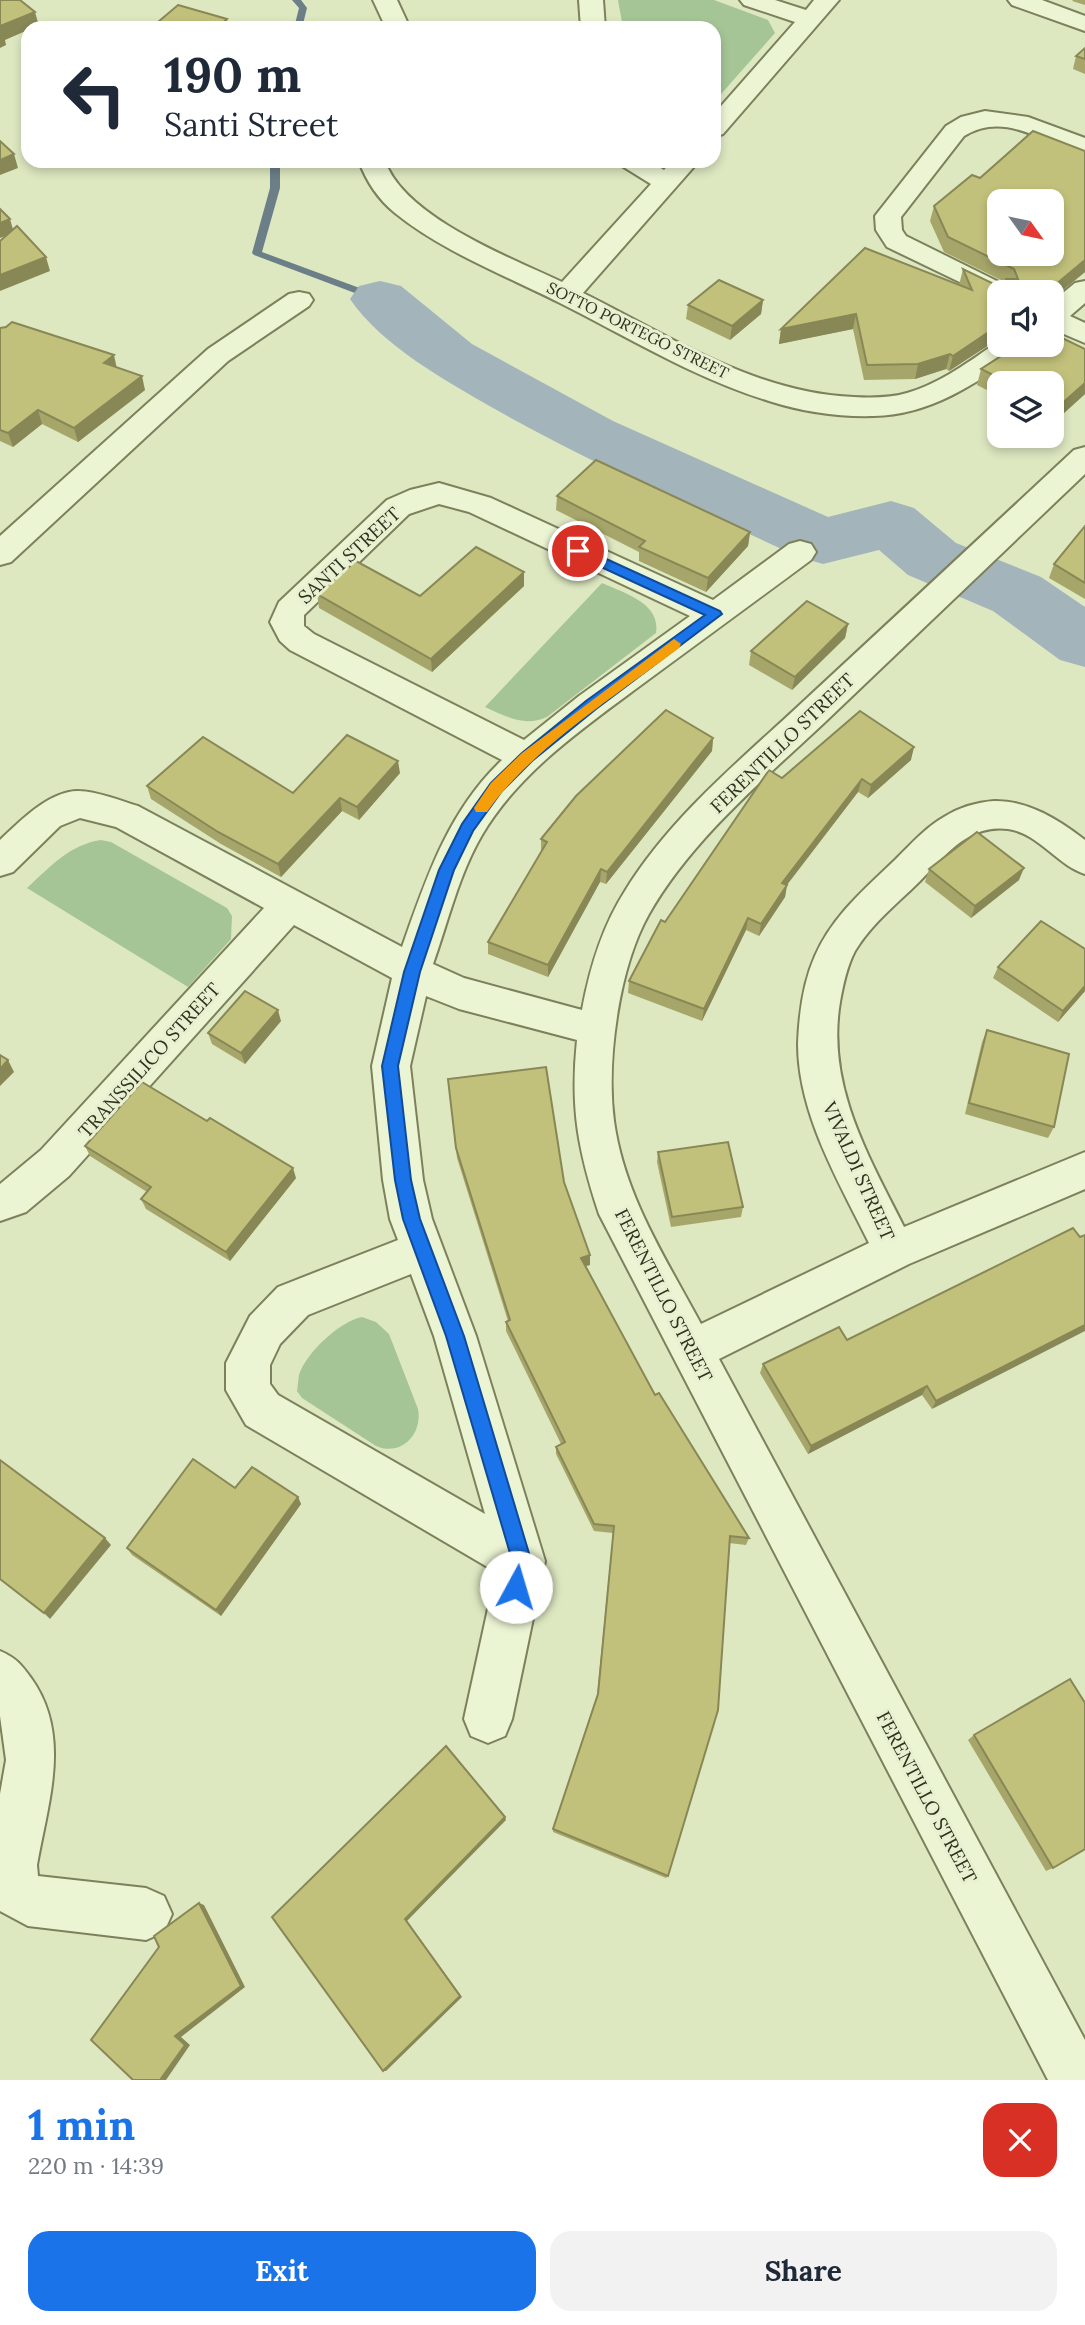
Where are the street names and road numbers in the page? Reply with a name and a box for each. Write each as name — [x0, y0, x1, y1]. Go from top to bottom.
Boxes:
street label: SOTTO PORTEGO STREET — [544, 277, 732, 383]
street label: SANTI STREET — [293, 501, 405, 609]
street label: FERENTILLO STREET — [705, 668, 859, 818]
street label: TRANSSILICO STREET — [73, 977, 225, 1143]
street label: VIVALDI STREET — [817, 1097, 900, 1244]
street label: FERENTILLO STREET — [610, 1204, 718, 1386]
street label: FERENTILLO STREET — [871, 1707, 983, 1887]

